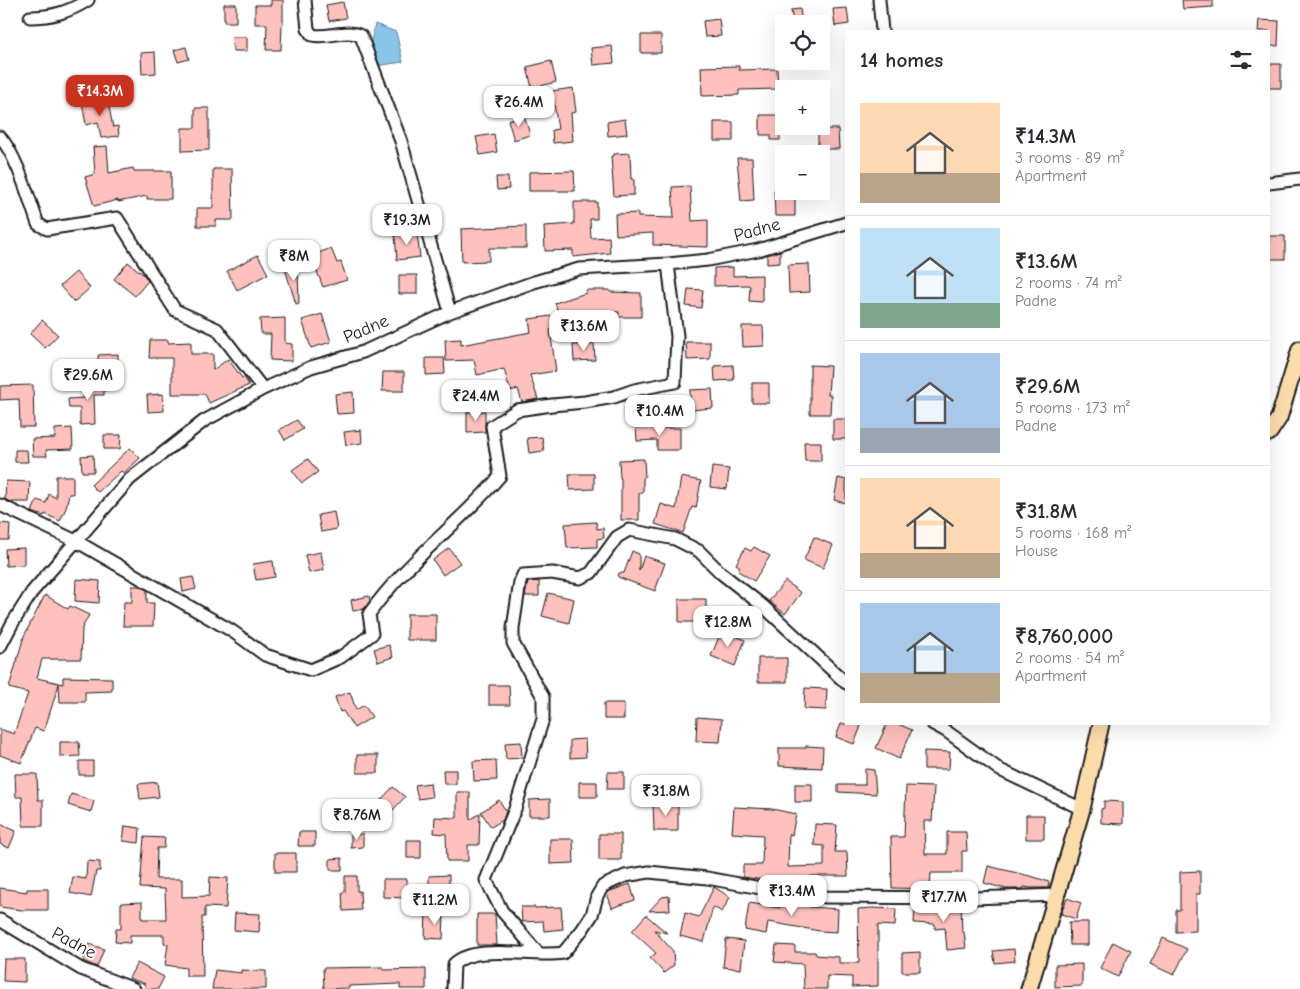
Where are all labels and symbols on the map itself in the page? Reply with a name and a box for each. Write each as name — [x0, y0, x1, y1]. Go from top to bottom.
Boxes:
pin: ₹14.3M — [59, 74, 141, 117]
pin: ₹26.4M — [478, 86, 560, 128]
pin: ₹19.3M — [366, 204, 448, 246]
street label: Padne — [732, 214, 782, 246]
pin: ₹8M — [270, 240, 318, 282]
street label: Padne — [340, 310, 392, 348]
pin: ₹13.6M — [543, 310, 625, 352]
pin: ₹29.6M — [47, 358, 129, 401]
pin: ₹24.4M — [435, 380, 517, 422]
pin: ₹10.4M — [619, 394, 701, 437]
pin: ₹12.8M — [687, 606, 769, 648]
pin: ₹31.8M — [625, 774, 707, 817]
pin: ₹8.76M — [316, 798, 398, 841]
pin: ₹13.4M — [751, 874, 833, 917]
pin: ₹17.7M — [903, 880, 985, 923]
pin: ₹11.2M — [394, 884, 476, 926]
street label: Padne — [48, 923, 100, 963]

